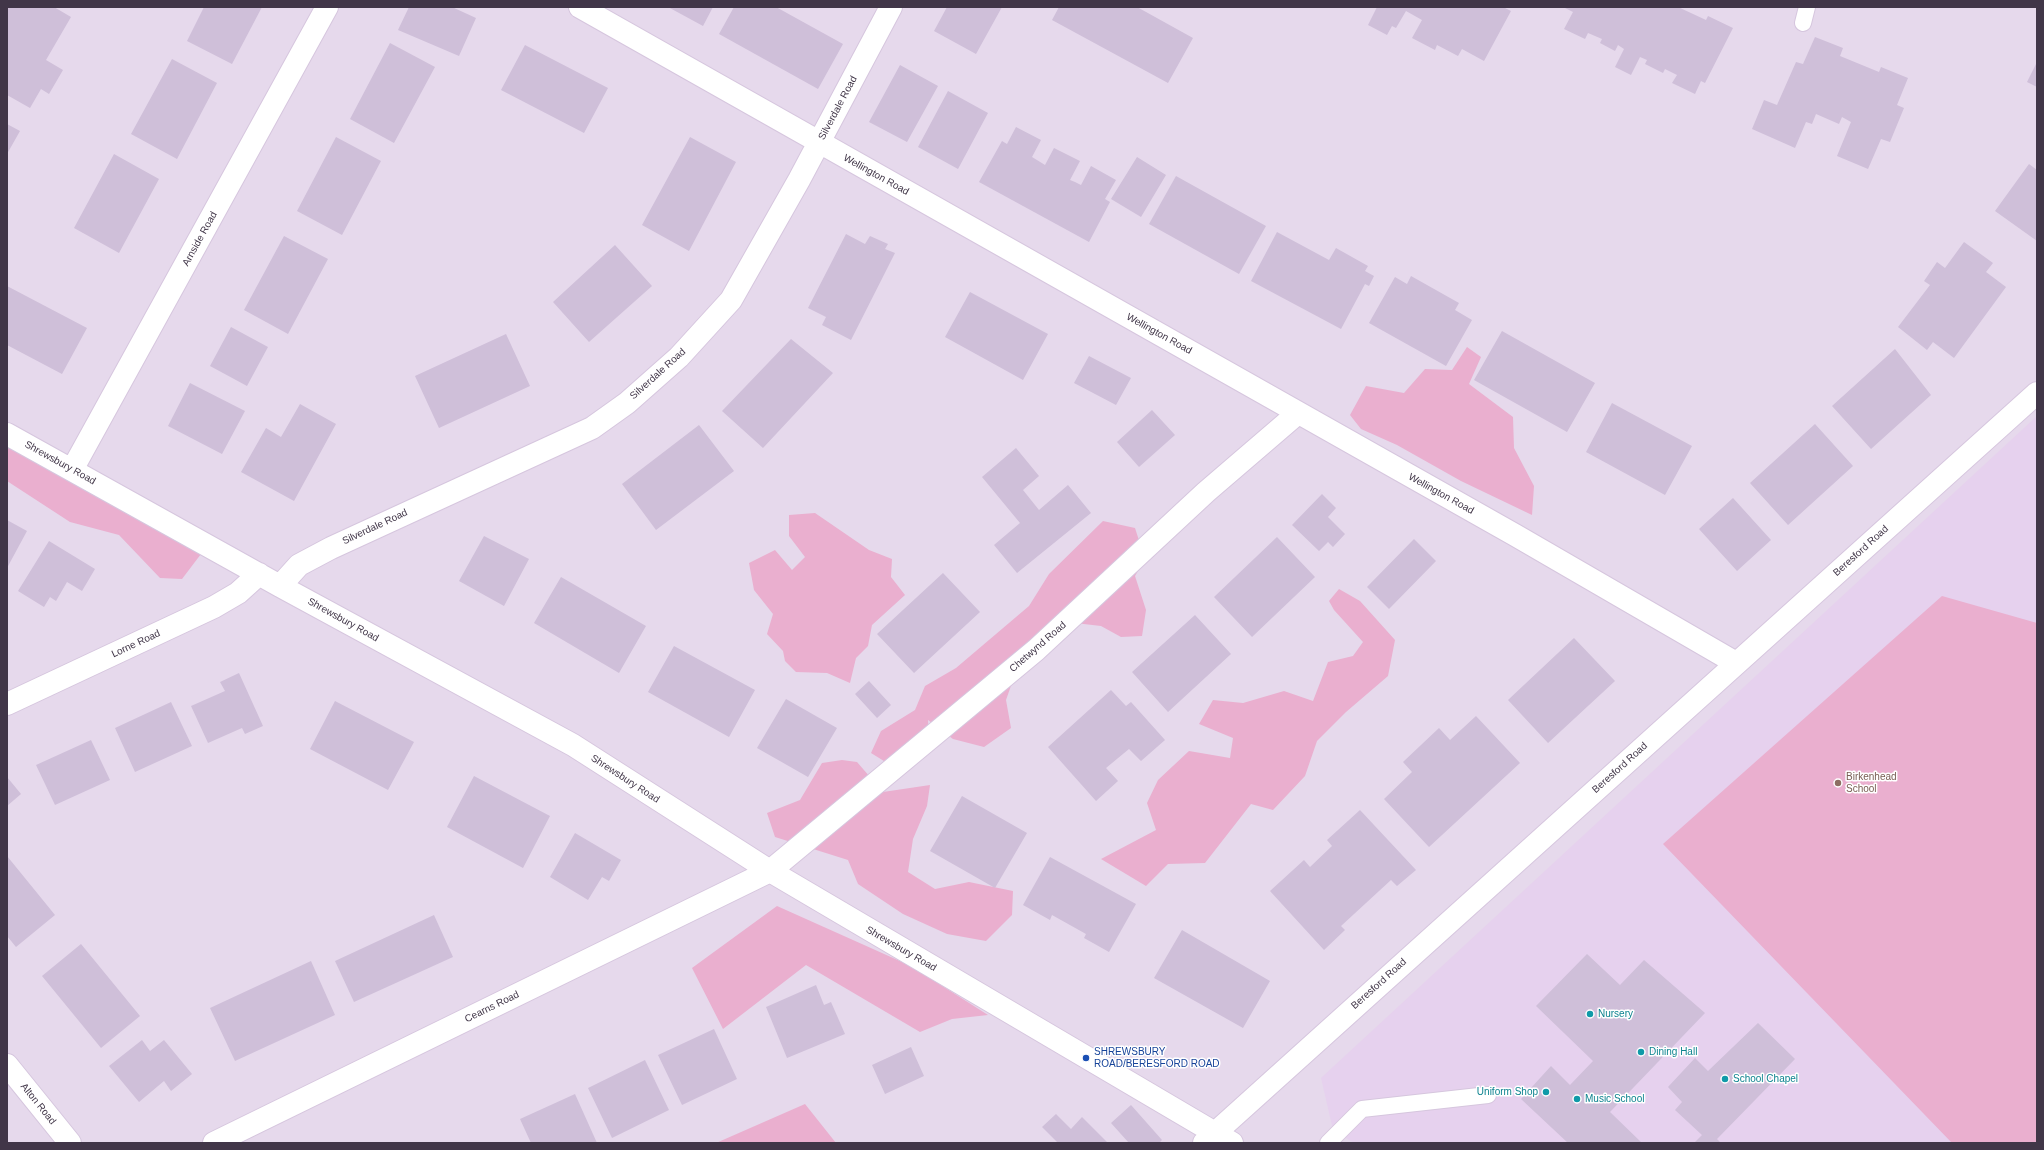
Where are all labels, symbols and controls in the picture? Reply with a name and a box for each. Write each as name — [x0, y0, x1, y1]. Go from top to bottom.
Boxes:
street label: Silverdale Road — [816, 74, 860, 142]
street label: Wellington Road — [841, 152, 911, 198]
street label: Arnside Road — [180, 210, 220, 268]
street label: Wellington Road — [1124, 311, 1194, 357]
street label: Silverdale Road — [628, 346, 688, 402]
street label: Shrewsbury Road — [22, 438, 98, 488]
street label: Wellington Road — [1406, 471, 1476, 517]
street label: Silverdale Road — [340, 507, 410, 547]
street label: Beresford Road — [1831, 523, 1891, 579]
street label: Shrewsbury Road — [305, 595, 381, 645]
street label: Chetwynd Road — [1007, 619, 1069, 675]
street label: Lorne Road — [110, 628, 162, 660]
street label: Beresford Road — [1590, 740, 1650, 796]
street label: Shrewsbury Road — [588, 752, 662, 806]
place label: Birkenhead School — [1846, 771, 1897, 794]
marker: Birkenhead School — [1833, 778, 1843, 788]
street label: Shrewsbury Road — [864, 924, 938, 974]
street label: Beresford Road — [1349, 956, 1409, 1012]
street label: Cearns Road — [463, 989, 521, 1025]
place label: Nursery — [1598, 1008, 1633, 1020]
marker: Nursery — [1585, 1009, 1595, 1019]
place label: SHREWSBURY ROAD/BERESFORD ROAD — [1094, 1046, 1220, 1070]
place label: Dining Hall — [1649, 1046, 1697, 1058]
marker: Dining Hall — [1636, 1047, 1646, 1057]
marker: SHREWSBURY ROAD/BERESFORD ROAD — [1081, 1053, 1091, 1063]
place label: School Chapel — [1733, 1073, 1798, 1085]
marker: School Chapel — [1720, 1074, 1730, 1084]
street label: Alton Road — [18, 1081, 58, 1127]
place label: Uniform Shop — [1477, 1086, 1538, 1098]
marker: Uniform Shop — [1541, 1087, 1551, 1097]
place label: Music School — [1585, 1093, 1644, 1105]
marker: Music School — [1572, 1094, 1582, 1104]

